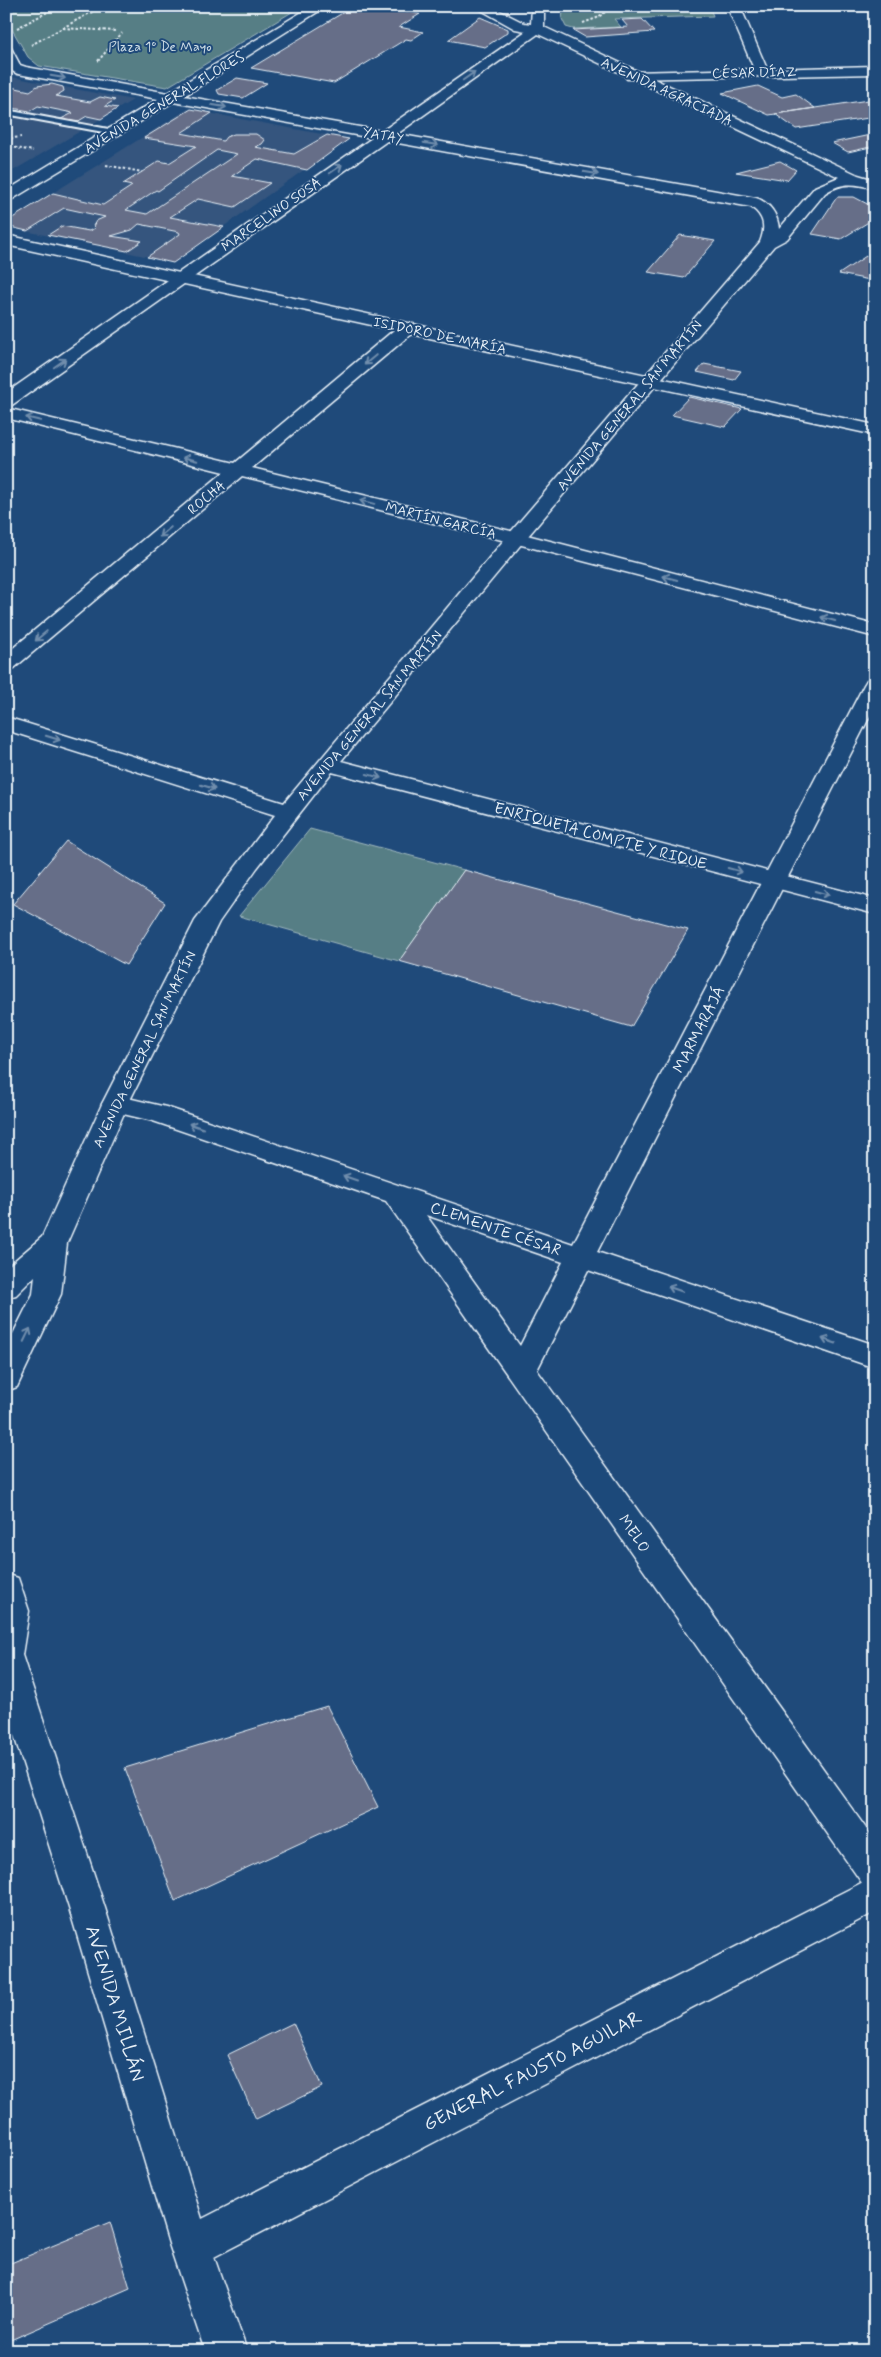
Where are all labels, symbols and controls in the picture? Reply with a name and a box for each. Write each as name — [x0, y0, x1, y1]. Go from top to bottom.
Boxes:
park label: Plaza 1º De Mayo — [108, 38, 212, 56]
street label: AVENIDA GENERAL FLORES — [81, 48, 248, 158]
street label: AVENIDA AGRACIADA — [598, 54, 735, 130]
street label: CÉSAR DÍAZ — [712, 63, 797, 83]
one-way arrow — [462, 71, 476, 81]
one-way arrow — [50, 73, 66, 83]
one-way arrow — [211, 101, 227, 111]
street label: YATAY — [361, 124, 405, 148]
one-way arrow — [423, 140, 439, 149]
one-way arrow — [329, 164, 343, 174]
one-way arrow — [582, 169, 598, 179]
street label: MARCELINO SOSA — [218, 174, 325, 256]
street label: ISIDORO DE MARÍA — [372, 313, 508, 359]
street label: AVENIDA GENERAL SAN MARTÍN — [553, 317, 706, 494]
one-way arrow — [363, 354, 376, 365]
one-way arrow — [53, 358, 67, 368]
one-way arrow — [25, 414, 41, 423]
one-way arrow — [183, 453, 199, 463]
street label: ROCHA — [184, 477, 229, 519]
one-way arrow — [359, 497, 375, 506]
street label: MARTÍN GARCÍA — [383, 498, 498, 543]
one-way arrow — [158, 526, 171, 537]
one-way arrow — [663, 573, 679, 582]
one-way arrow — [820, 614, 836, 623]
street label: AVENIDA GENERAL SAN MARTÍN — [293, 627, 446, 804]
one-way arrow — [34, 631, 47, 642]
one-way arrow — [44, 733, 60, 743]
one-way arrow — [366, 772, 382, 781]
one-way arrow — [199, 782, 215, 792]
street label: ENRIQUETA COMPTE Y RIQUE — [492, 798, 709, 875]
one-way arrow — [726, 866, 742, 876]
one-way arrow — [813, 889, 829, 899]
street label: AVENIDA GENERAL SAN MARTÍN — [89, 948, 201, 1151]
street label: MARMARAJÁ — [668, 983, 730, 1077]
one-way arrow — [188, 1121, 204, 1131]
one-way arrow — [342, 1173, 358, 1183]
street label: CLEMENTE CÉSAR — [427, 1197, 564, 1262]
one-way arrow — [667, 1284, 683, 1294]
one-way arrow — [23, 1328, 33, 1343]
one-way arrow — [821, 1336, 837, 1345]
street label: MELO — [613, 1511, 654, 1557]
street label: AVENIDA MILLÁN — [79, 1922, 151, 2084]
street label: GENERAL FAUSTO AGUILAR — [419, 2005, 646, 2137]

